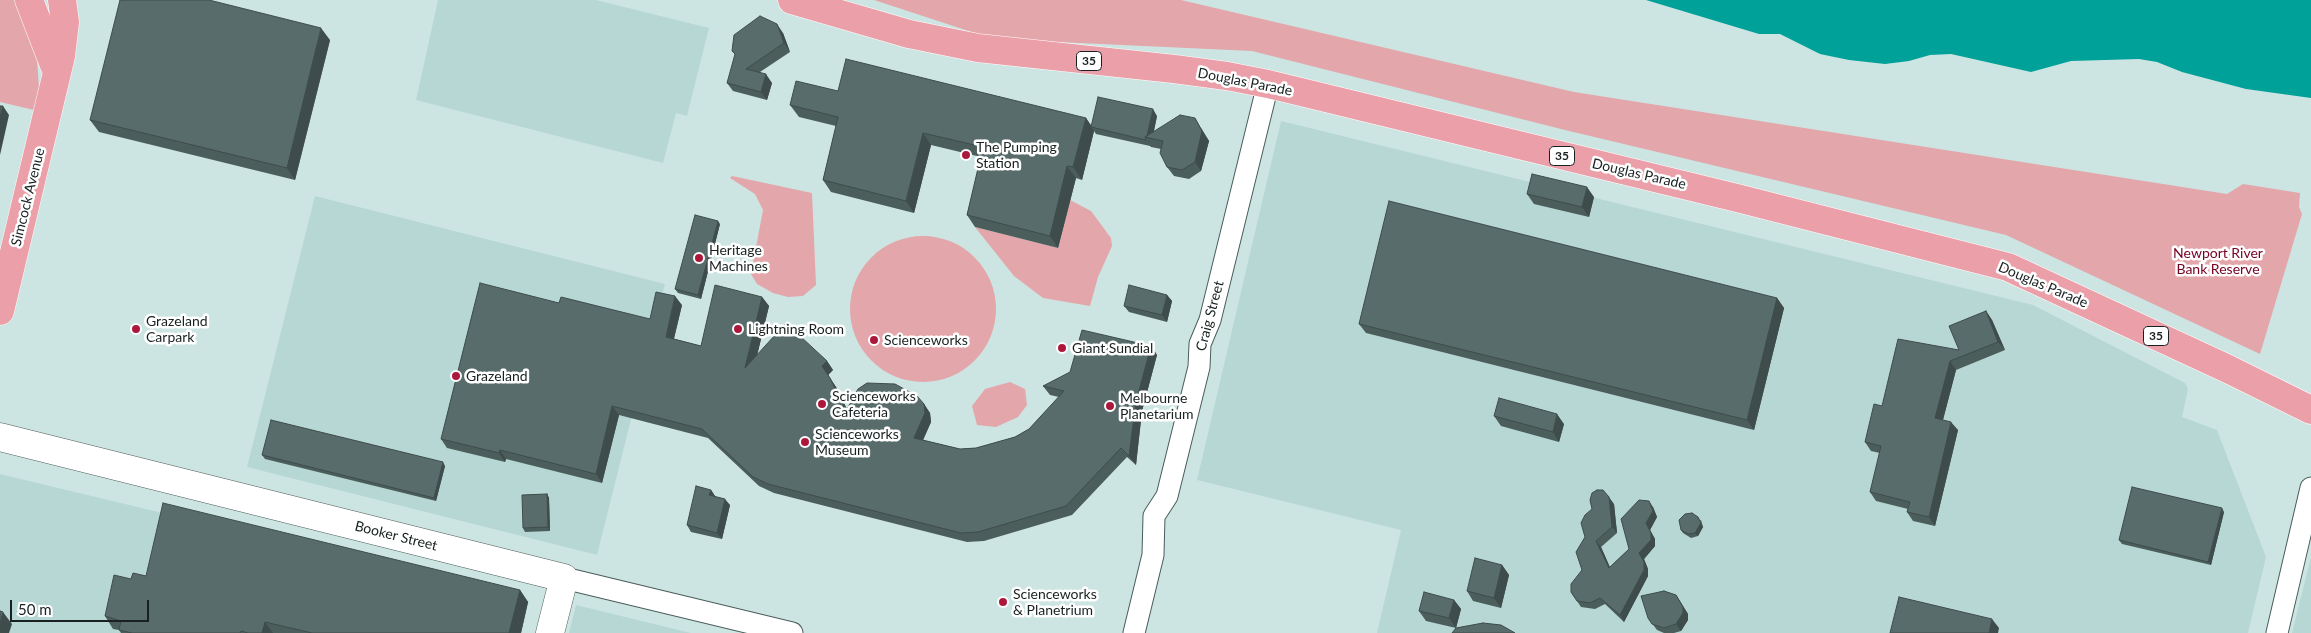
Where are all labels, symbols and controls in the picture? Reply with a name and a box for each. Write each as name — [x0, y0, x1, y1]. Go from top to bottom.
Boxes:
road number: 35 — [1076, 51, 1102, 70]
street label: Douglas Parade — [1196, 65, 1294, 99]
place label: The Pumping Station — [976, 139, 1057, 172]
street label: Simcock Avenue — [8, 146, 48, 248]
road number: 35 — [1550, 146, 1574, 166]
marker: The Pumping Station — [960, 149, 972, 161]
street label: Douglas Parade — [1590, 155, 1688, 193]
place label: Heritage Machines — [709, 242, 768, 274]
park label: Newport River Bank Reserve — [2173, 245, 2263, 278]
marker: Heritage Machines — [693, 252, 705, 264]
street label: Douglas Parade — [1996, 259, 2090, 311]
street label: Craig Street — [1193, 279, 1227, 353]
place label: Grazeland Carpark — [146, 313, 208, 346]
place label: Lightning Room — [748, 321, 844, 337]
marker: Grazeland Carpark — [130, 323, 142, 335]
marker: Lightning Room — [732, 323, 744, 335]
road number: 35 — [2144, 326, 2168, 346]
place label: Scienceworks — [884, 332, 968, 348]
marker: Scienceworks — [868, 334, 880, 346]
place label: Giant Sundial — [1072, 340, 1153, 356]
marker: Giant Sundial — [1056, 342, 1068, 354]
place label: Grazeland — [466, 368, 528, 384]
marker: Grazeland — [450, 370, 462, 382]
place label: Scienceworks Cafeteria — [832, 388, 916, 421]
place label: Melbourne Planetarium — [1120, 390, 1194, 422]
marker: Scienceworks Cafeteria — [816, 398, 828, 410]
marker: Melbourne Planetarium — [1104, 400, 1116, 412]
place label: Scienceworks Museum — [815, 426, 899, 458]
marker: Scienceworks Museum — [799, 436, 811, 448]
street label: Booker Street — [353, 518, 439, 554]
place label: Scienceworks & Planetrium — [1013, 586, 1097, 618]
scale bar — [12, 590, 151, 622]
marker: Scienceworks & Planetrium — [997, 596, 1009, 608]
text: 50 m — [18, 600, 52, 618]

